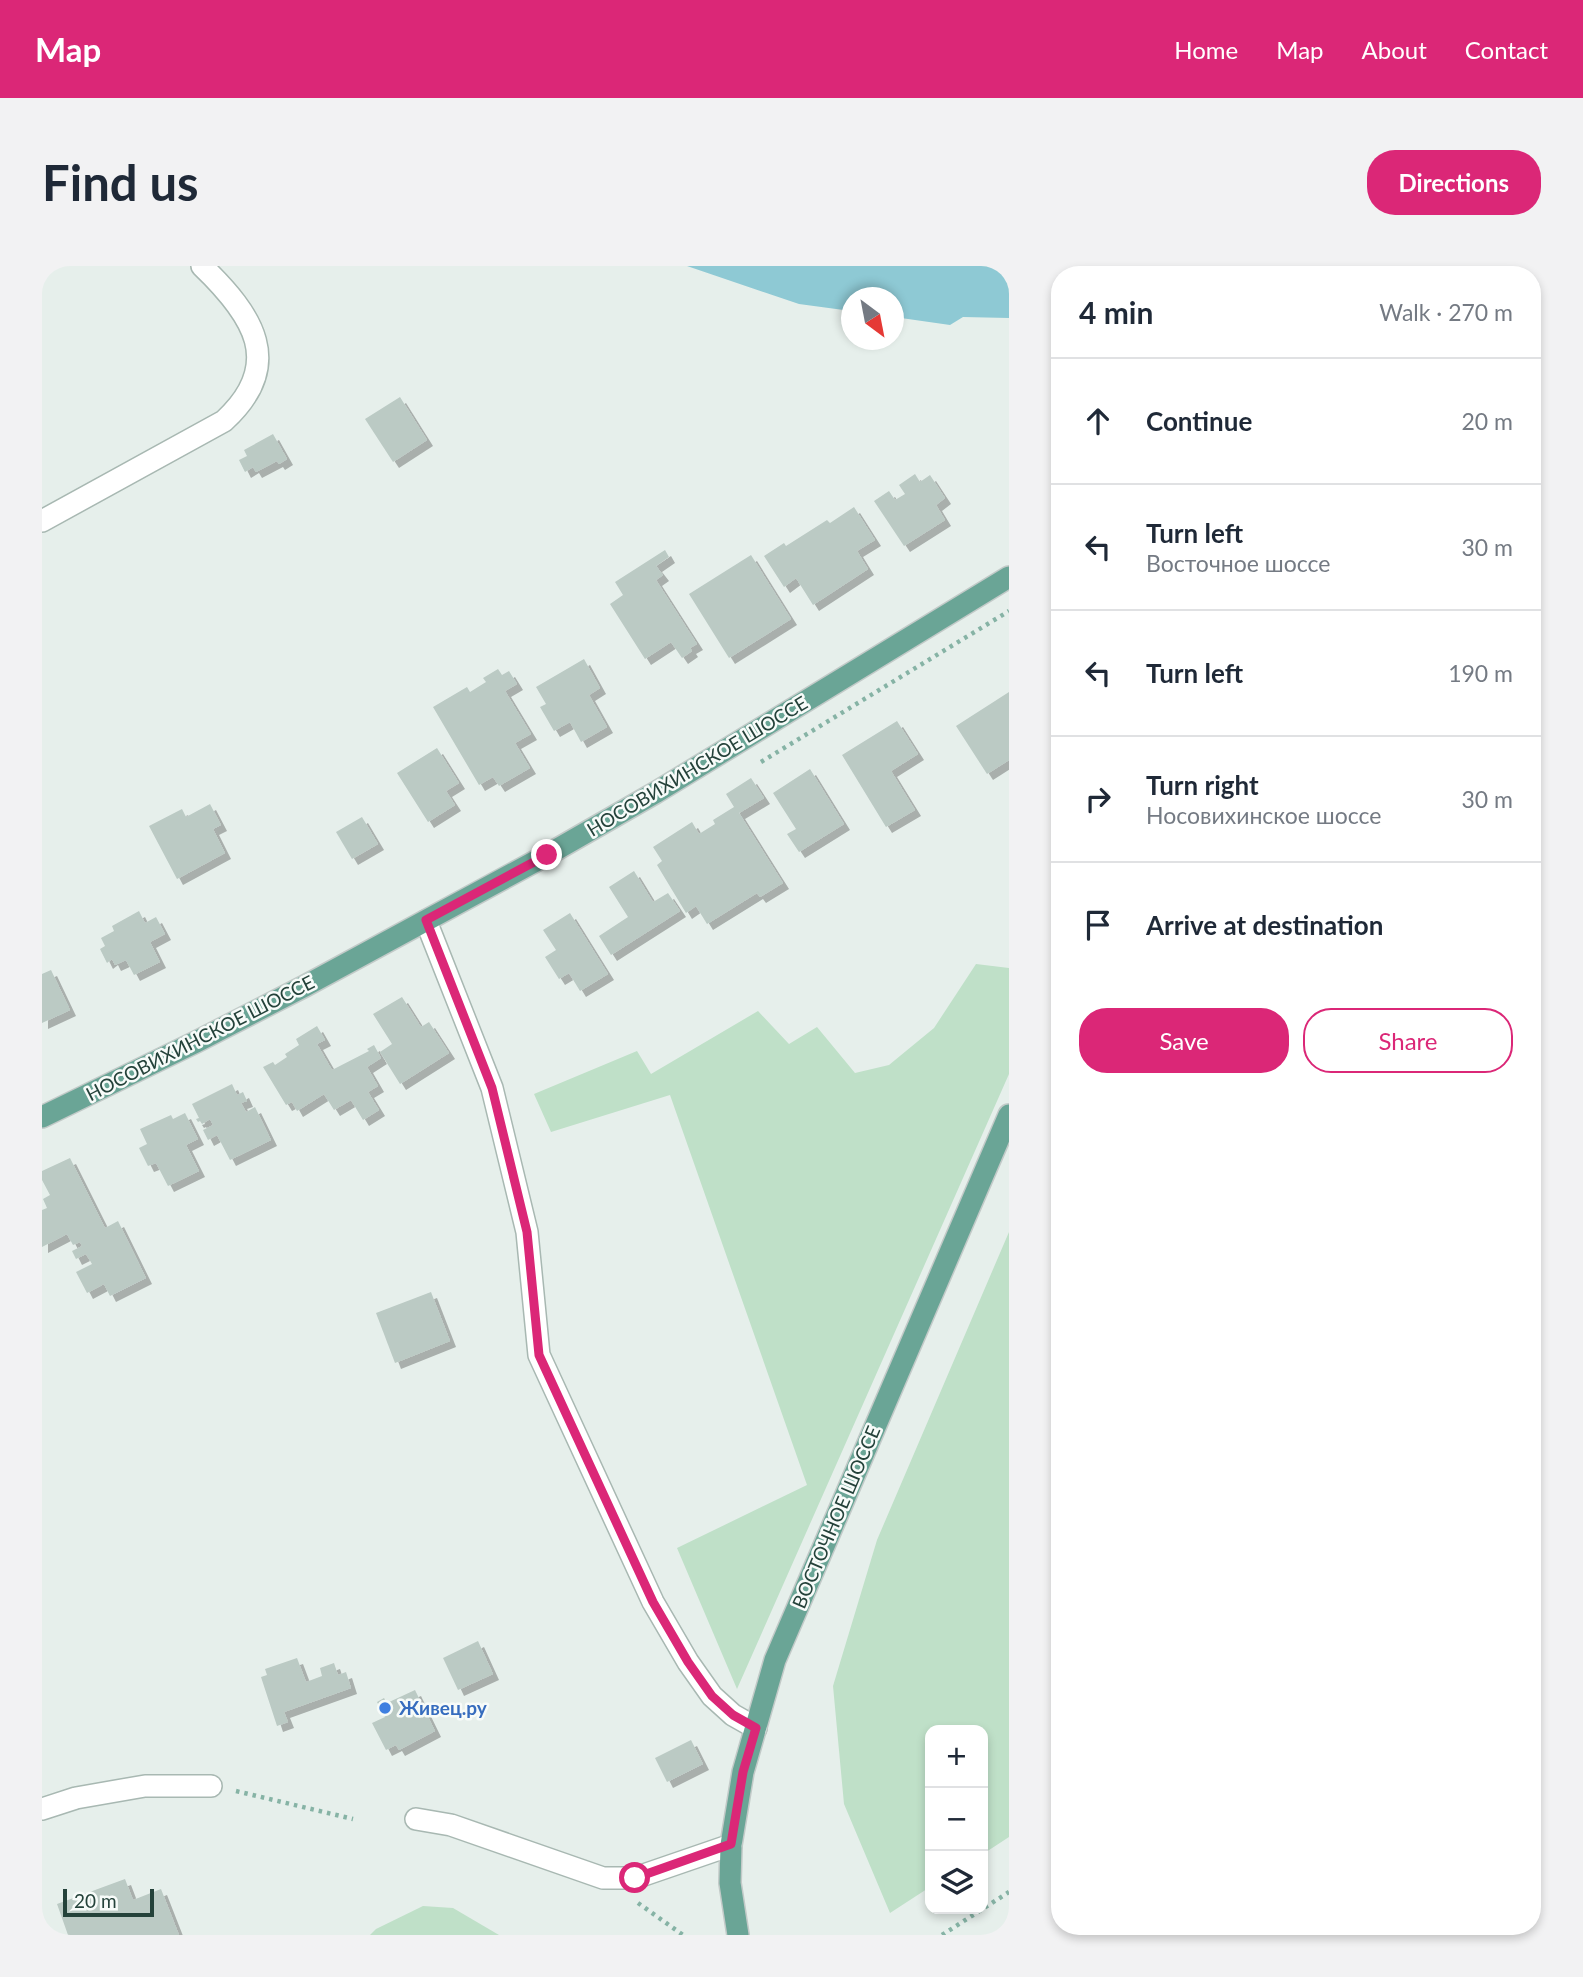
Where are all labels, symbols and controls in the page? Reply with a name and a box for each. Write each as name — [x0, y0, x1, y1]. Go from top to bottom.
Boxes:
text: Map — [35, 29, 101, 69]
text: Home — [1174, 35, 1238, 64]
text: Map — [1276, 35, 1324, 64]
text: About — [1362, 35, 1427, 64]
text: Contact — [1465, 35, 1548, 64]
button: Directions — [1367, 150, 1541, 215]
text: Find us — [42, 153, 199, 211]
north arrow — [841, 287, 904, 350]
text: 4 min — [1079, 294, 1153, 330]
text: Walk · 270 m — [1379, 298, 1513, 326]
icon: ahead — [1079, 402, 1117, 440]
text: Continue — [1146, 405, 1252, 437]
text: 20 m — [1462, 407, 1513, 435]
text: Turn left — [1146, 517, 1243, 549]
icon: left — [1079, 528, 1117, 566]
text: 30 m — [1462, 533, 1513, 561]
text: Восточное шоссе — [1146, 549, 1330, 577]
icon: left — [1079, 654, 1117, 692]
text: Turn left — [1146, 657, 1243, 689]
text: 190 m — [1448, 659, 1513, 687]
street label: НОСОВИХИНСКОЕ ШОССЕ — [582, 691, 811, 841]
text: Turn right — [1146, 769, 1259, 801]
icon: right — [1079, 780, 1117, 818]
text: 30 m — [1462, 785, 1513, 813]
text: Носовихинское шоссе — [1146, 801, 1382, 829]
route end — [531, 839, 562, 870]
icon: arrive — [1079, 906, 1117, 944]
text: Arrive at destination — [1146, 909, 1383, 941]
street label: НОСОВИХИНСКОЕ ШОССЕ — [82, 970, 318, 1105]
button: Save — [1079, 1008, 1289, 1073]
button: Share — [1303, 1008, 1513, 1073]
street label: ВОСТОЧНОЕ ШОССЕ — [787, 1422, 884, 1611]
place label: Живец.ру — [399, 1696, 488, 1719]
marker: Живец.ру — [377, 1700, 393, 1716]
map controls — [925, 1725, 988, 1914]
button: + — [925, 1725, 988, 1788]
button: − — [925, 1788, 988, 1851]
button: layers — [925, 1851, 988, 1914]
route start — [619, 1862, 650, 1893]
scale bar — [63, 1886, 154, 1918]
text: 20 m — [74, 1889, 117, 1912]

